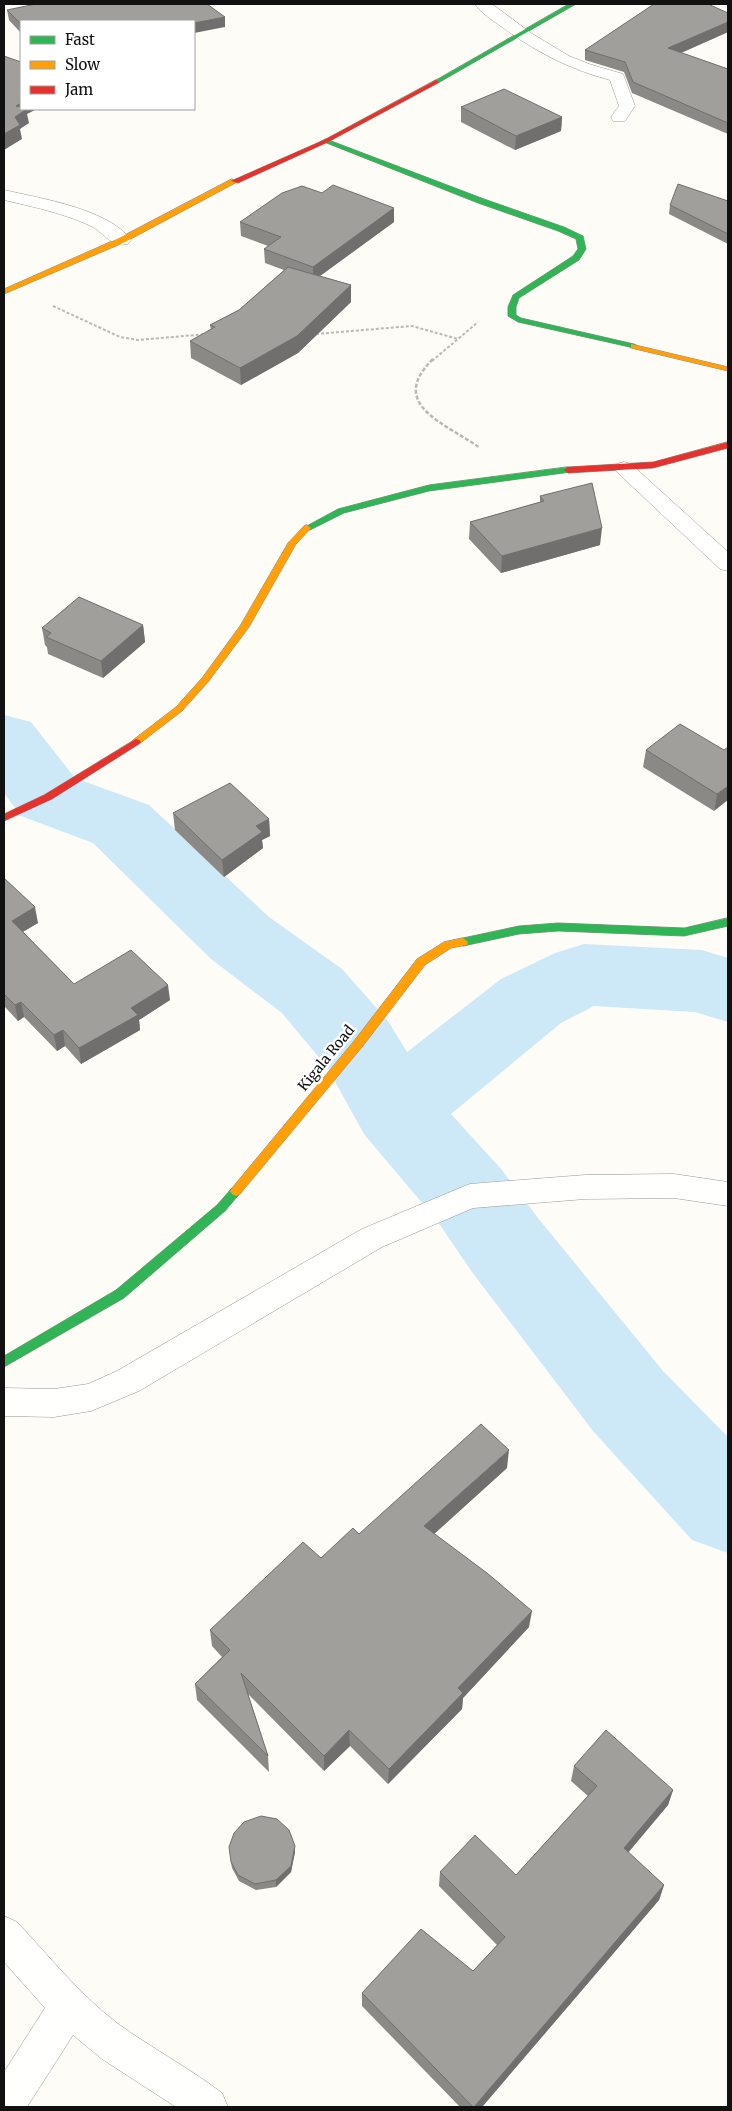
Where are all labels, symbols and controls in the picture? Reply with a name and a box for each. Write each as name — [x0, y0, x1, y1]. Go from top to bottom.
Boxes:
legend — [20, 20, 195, 110]
text: Fast — [65, 30, 95, 49]
text: Slow — [65, 55, 100, 74]
text: Jam — [64, 80, 93, 99]
street label: Kigala Road — [294, 1021, 358, 1095]

